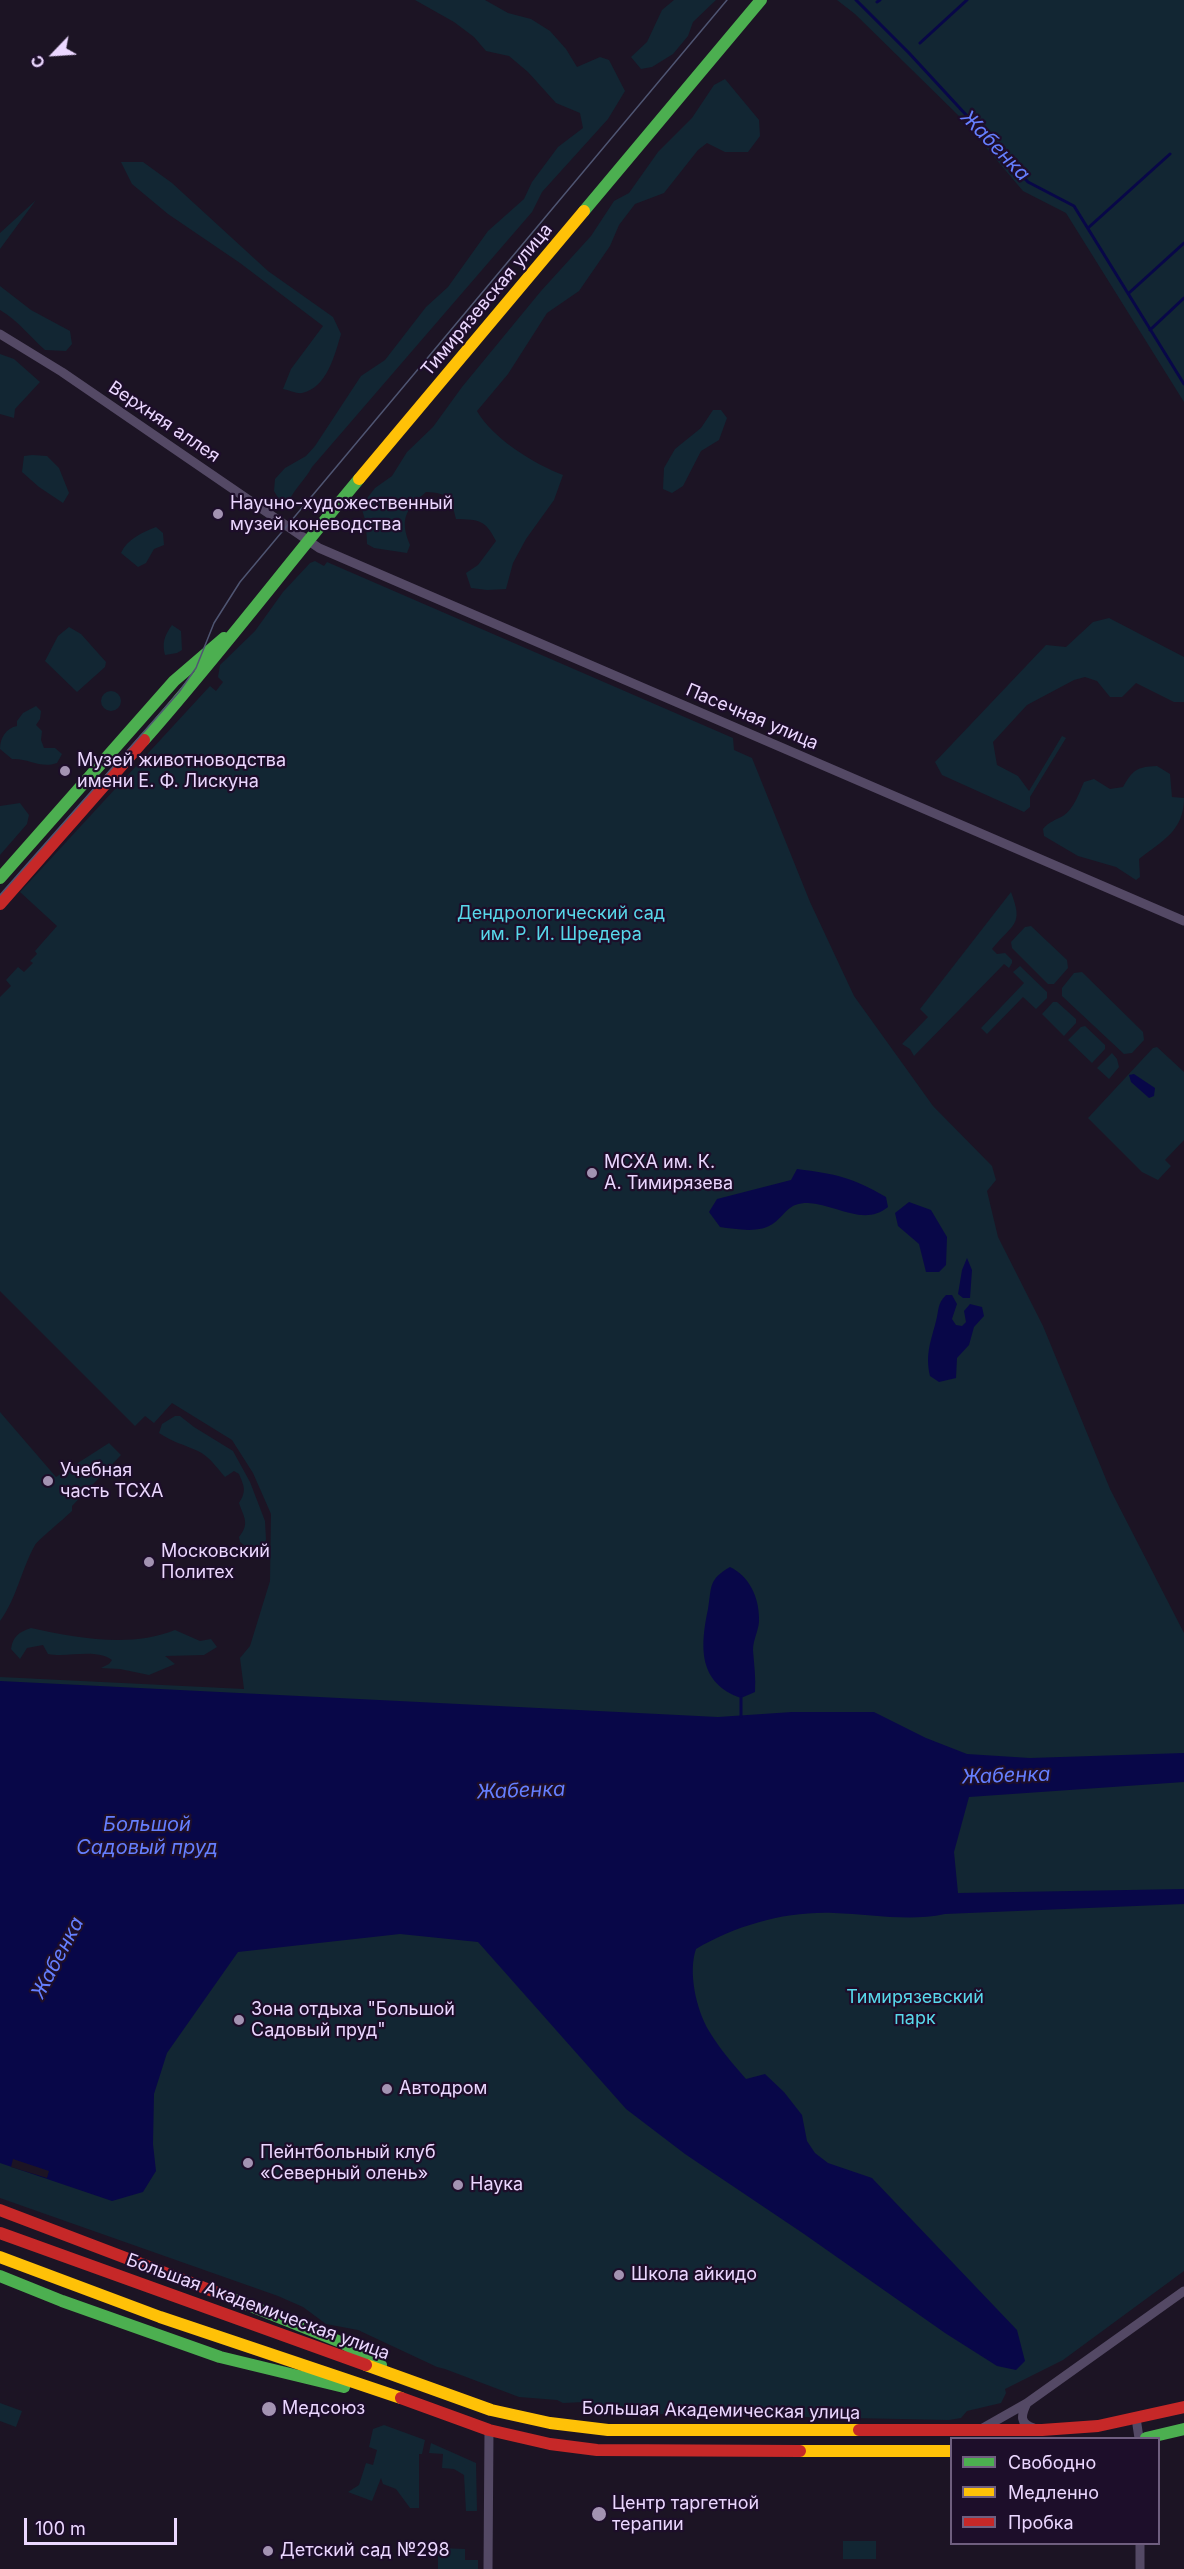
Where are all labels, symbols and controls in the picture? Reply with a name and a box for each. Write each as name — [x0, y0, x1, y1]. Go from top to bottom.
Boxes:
north arrow — [24, 24, 84, 84]
text: С — [26, 52, 49, 71]
water label: Жабенка — [956, 106, 1034, 186]
street label: Тимирязевская улица — [417, 219, 557, 381]
street label: Верхняя аллея — [104, 377, 224, 467]
place label: Научно-художественный музей коневодства — [230, 493, 453, 536]
marker: Научно-художественный музей коневодства — [211, 507, 225, 521]
street label: Пасечная улица — [683, 679, 821, 755]
place label: Музей животноводства имени Е. Ф. Лискуна — [77, 750, 286, 792]
marker: Музей животноводства имени Е. Ф. Лискуна — [58, 764, 72, 778]
park label: Дендрологический сад им. Р. И. Шредера — [457, 903, 665, 946]
place label: МСХА им. К. А. Тимирязева — [604, 1152, 733, 1194]
marker: МСХА им. К. А. Тимирязева — [585, 1166, 599, 1180]
place label: Учебная часть ТСХА — [60, 1460, 163, 1502]
marker: Учебная часть ТСХА — [41, 1474, 55, 1488]
place label: Московский Политех — [161, 1541, 270, 1584]
marker: Московский Политех — [142, 1555, 156, 1569]
water label: Жабенка — [961, 1762, 1051, 1790]
water label: Жабенка — [476, 1777, 566, 1805]
water label: Большой Садовый пруд — [76, 1813, 218, 1860]
water label: Жабенка — [27, 1913, 89, 2003]
park label: Тимирязевский парк — [846, 1987, 984, 2030]
place label: Зона отдыха "Большой Садовый пруд" — [251, 1999, 455, 2042]
marker: Зона отдыха "Большой Садовый пруд" — [232, 2013, 246, 2027]
place label: Автодром — [399, 2078, 487, 2100]
marker: Автодром — [380, 2082, 394, 2096]
place label: Пейнтбольный клуб «Северный олень» — [260, 2142, 436, 2184]
marker: Пейнтбольный клуб «Северный олень» — [241, 2156, 255, 2170]
place label: Наука — [470, 2174, 523, 2196]
marker: Наука — [451, 2178, 465, 2192]
street label: Большая Академическая улица — [123, 2249, 393, 2365]
place label: Школа айкидо — [631, 2264, 757, 2286]
marker: Школа айкидо — [612, 2268, 626, 2282]
place label: Медсоюз — [282, 2398, 365, 2420]
street label: Большая Академическая улица — [582, 2398, 860, 2424]
marker: Медсоюз — [260, 2400, 278, 2418]
legend — [950, 2437, 1160, 2545]
text: Свободно — [1008, 2452, 1096, 2473]
text: Медленно — [1008, 2482, 1099, 2503]
place label: Центр таргетной терапии — [612, 2493, 759, 2536]
marker: Центр таргетной терапии — [590, 2505, 608, 2523]
scale bar — [27, 2506, 180, 2544]
text: Пробка — [1008, 2512, 1074, 2533]
text: 100 m — [35, 2518, 86, 2539]
place label: Детский сад №298 — [280, 2540, 450, 2562]
marker: Детский сад №298 — [261, 2544, 275, 2558]

